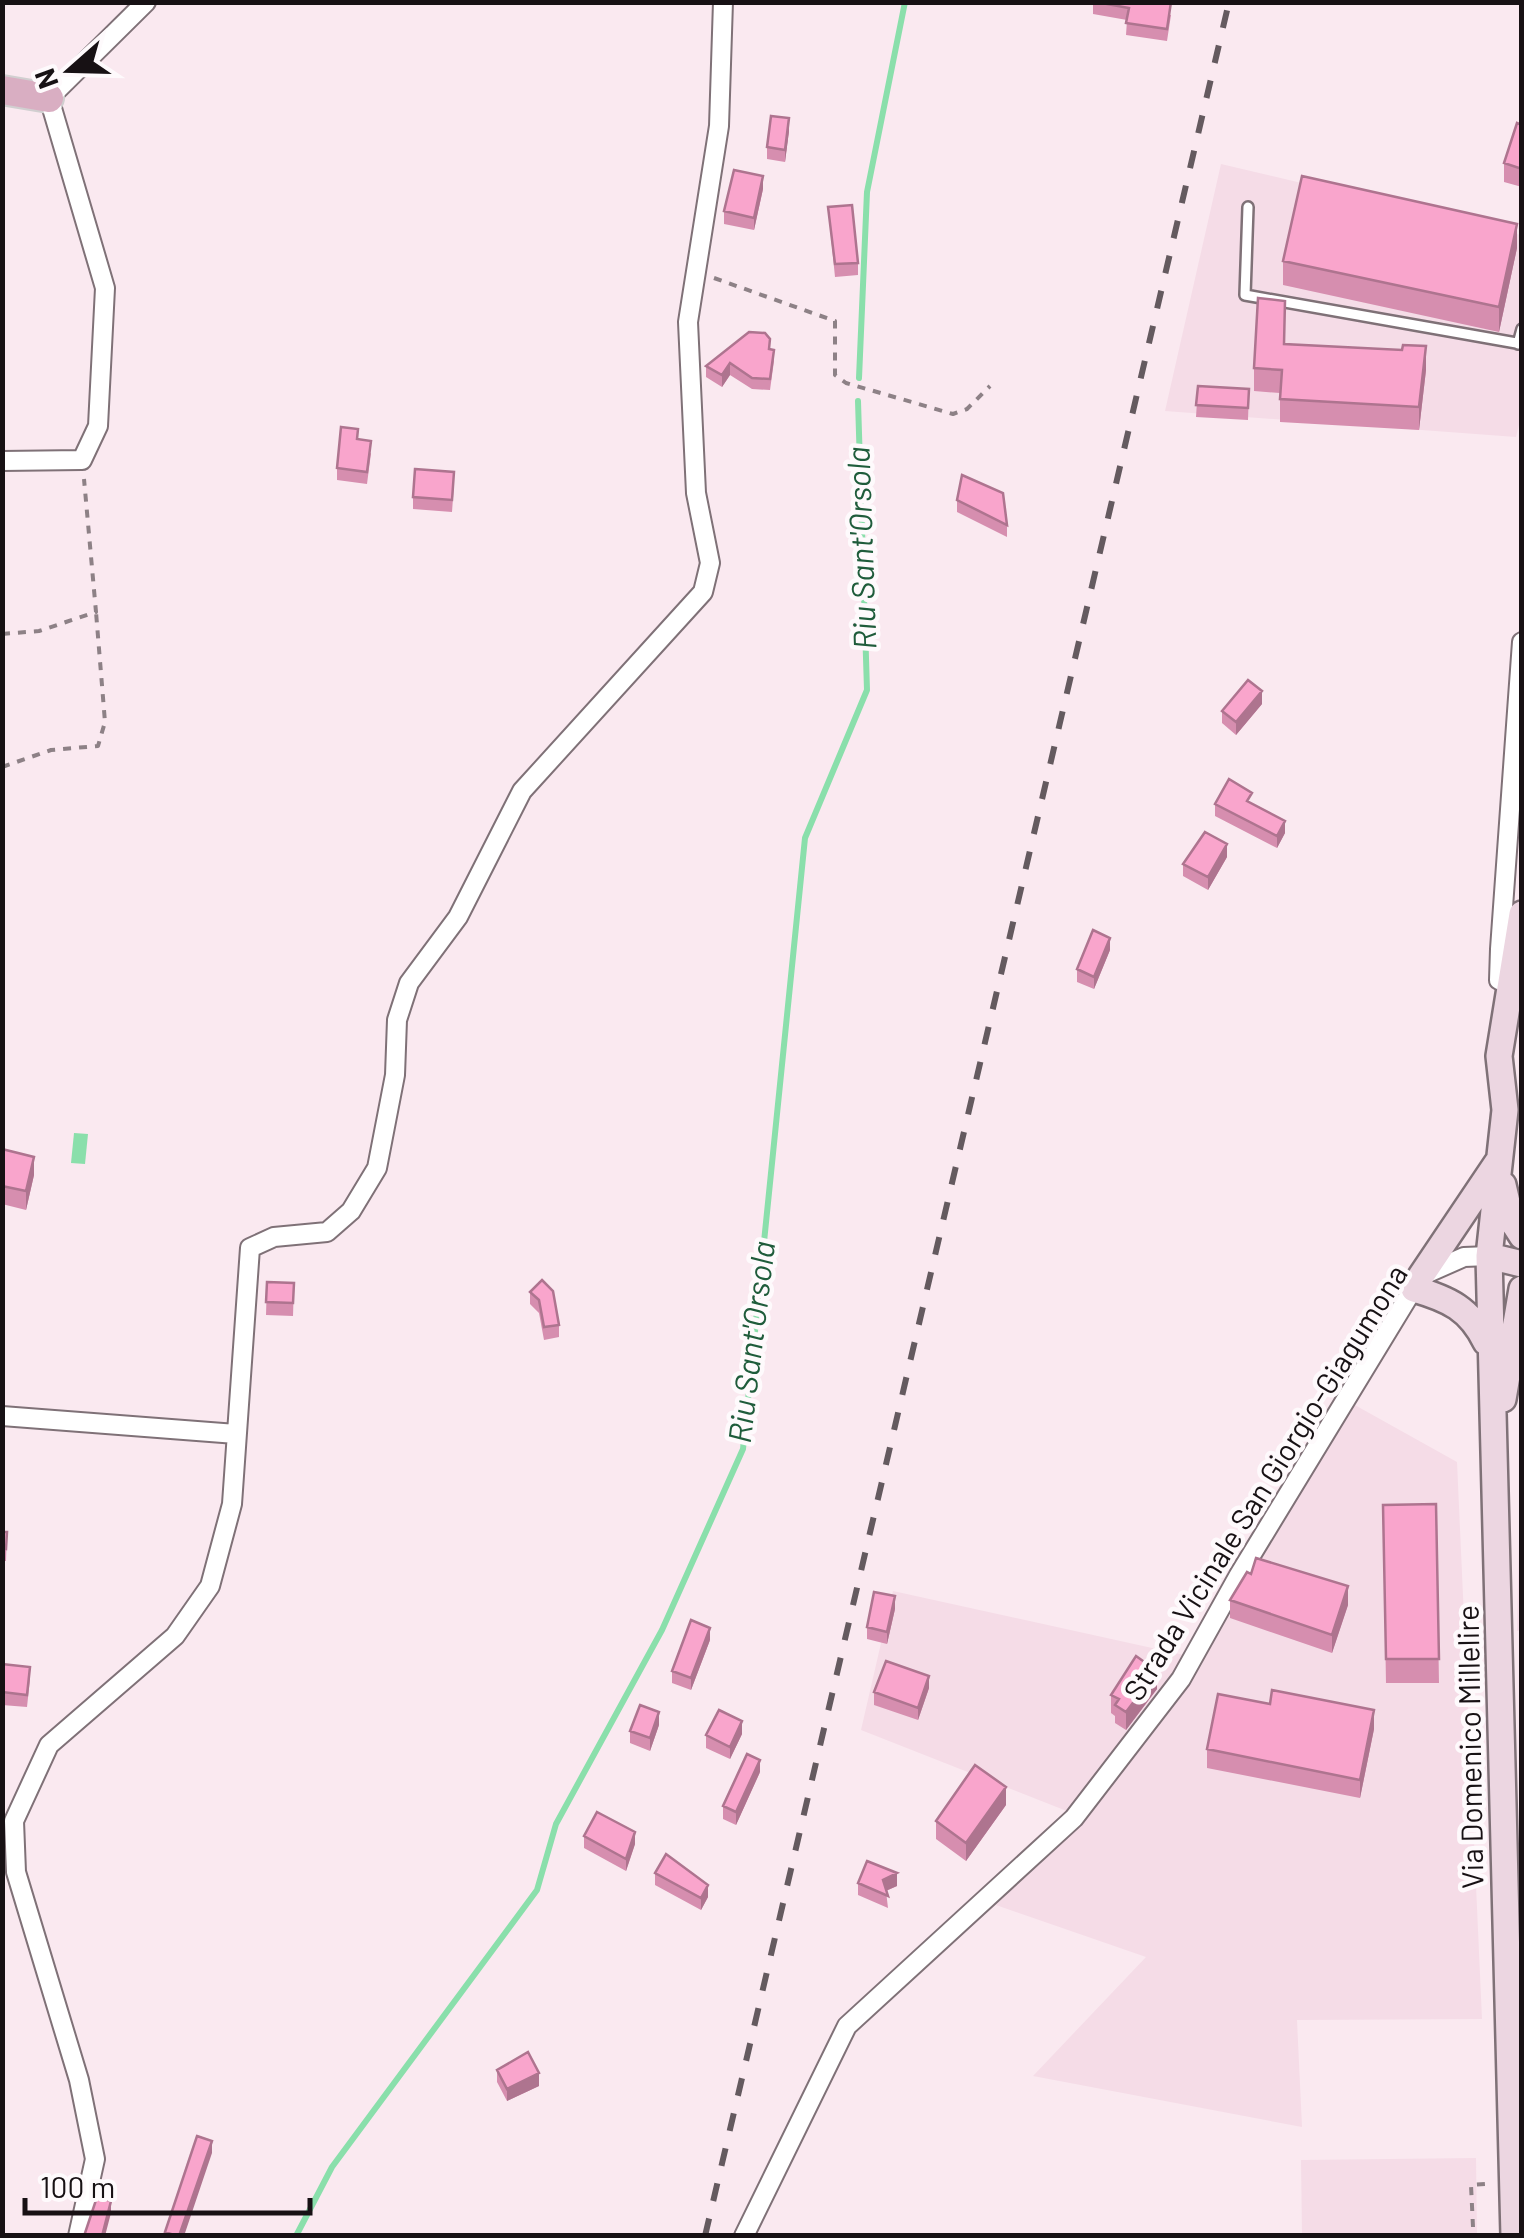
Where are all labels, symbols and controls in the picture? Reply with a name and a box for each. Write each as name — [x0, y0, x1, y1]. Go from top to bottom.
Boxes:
north arrow — [20, 20, 120, 120]
text: N — [26, 64, 65, 93]
water label: Riu Sant'Orsola — [837, 446, 883, 650]
water label: Riu Sant'Orsola — [719, 1238, 781, 1445]
street label: Strada Vicinale San Giorgio-Giagumona — [1115, 1257, 1414, 1706]
street label: Via Domenico Millelire — [1449, 1605, 1489, 1889]
scale bar — [25, 2153, 310, 2215]
text: 100 m — [40, 2168, 115, 2204]

